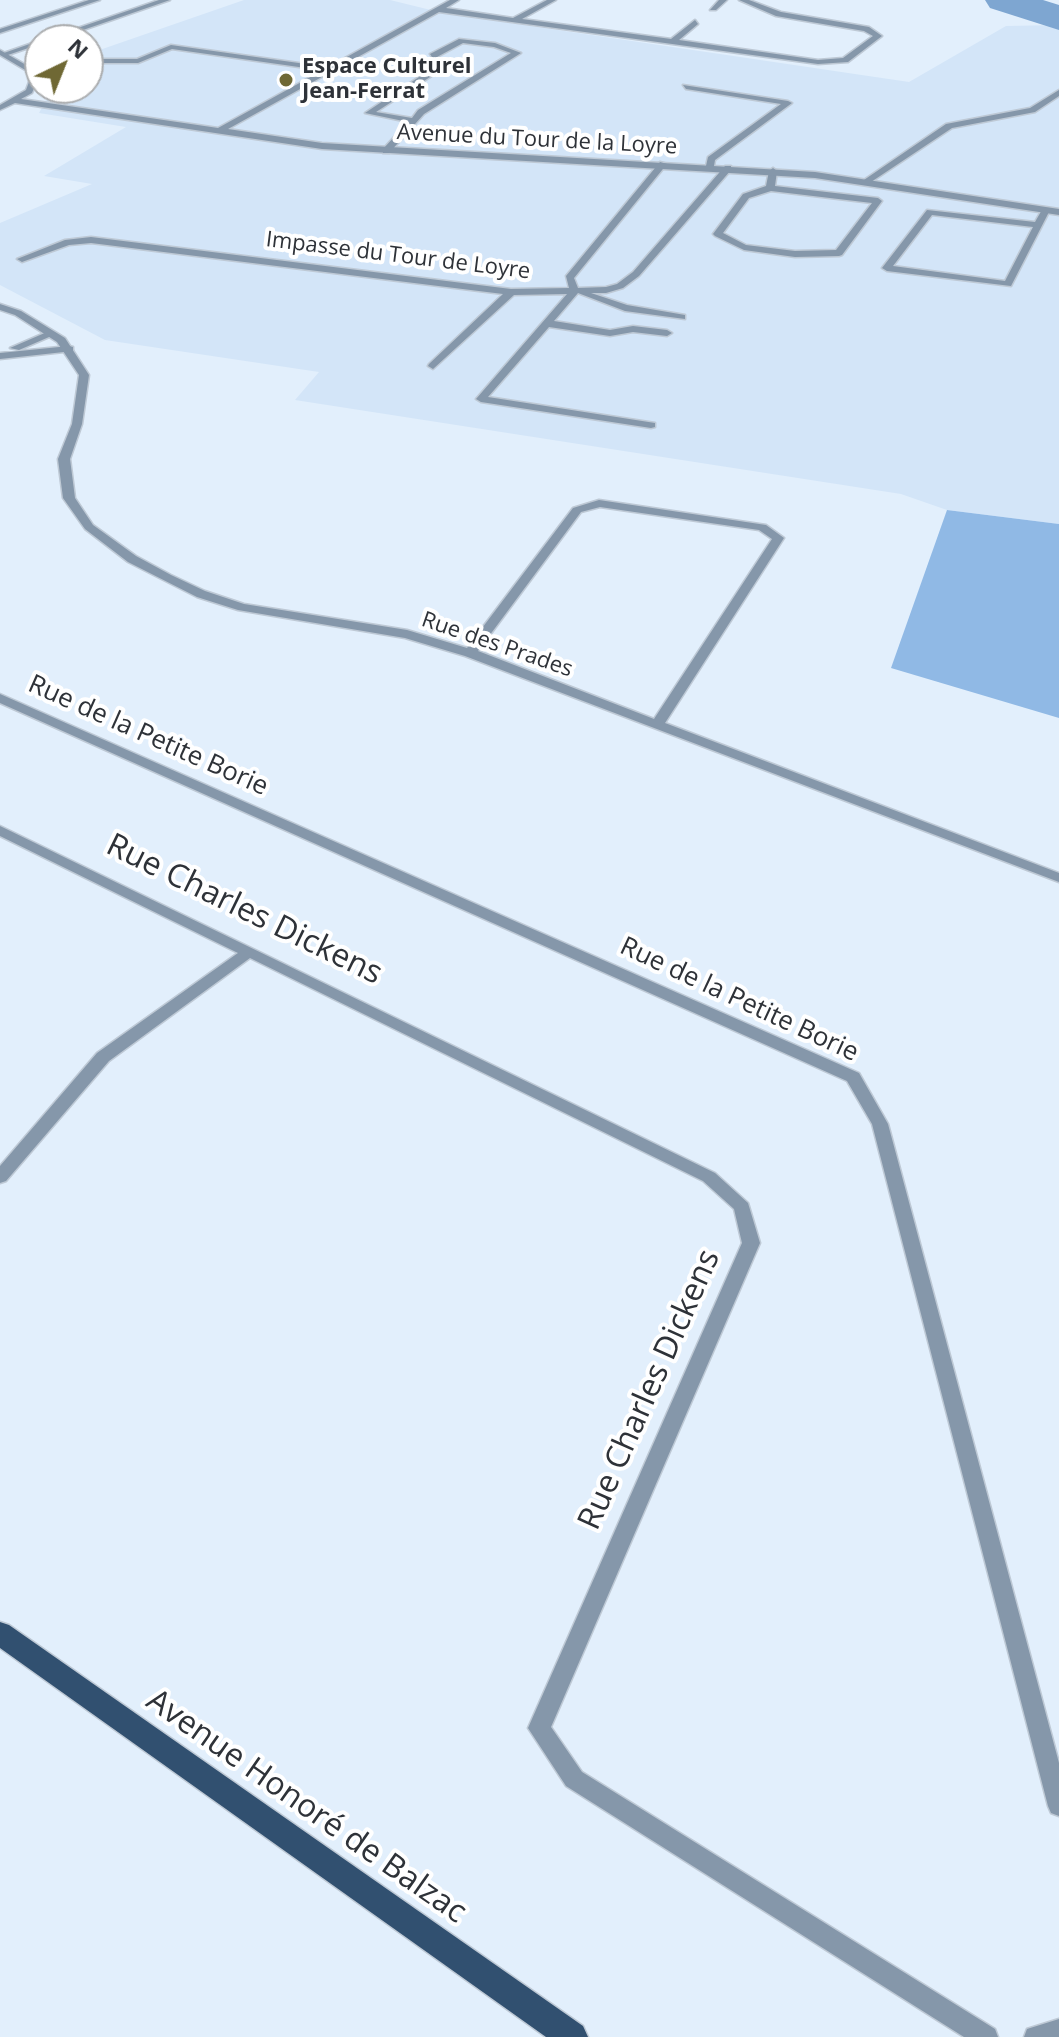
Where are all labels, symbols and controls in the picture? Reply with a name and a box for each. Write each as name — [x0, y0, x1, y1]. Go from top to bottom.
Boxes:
north arrow — [24, 24, 104, 104]
text: N — [62, 31, 96, 65]
place label: Espace Culturel Jean-Ferrat — [302, 54, 471, 106]
marker: Espace Culturel Jean-Ferrat — [277, 71, 295, 89]
street label: Avenue du Tour de la Loyre — [396, 119, 678, 161]
street label: Impasse du Tour de Loyre — [264, 227, 532, 285]
street label: Rue des Prades — [418, 607, 576, 683]
street label: Rue de la Petite Borie — [23, 669, 273, 803]
street label: Rue Charles Dickens — [100, 827, 388, 993]
street label: Rue de la Petite Borie — [615, 931, 863, 1069]
street label: Rue Charles Dickens — [571, 1244, 729, 1536]
street label: Avenue Honoré de Balzac — [139, 1682, 473, 1932]

